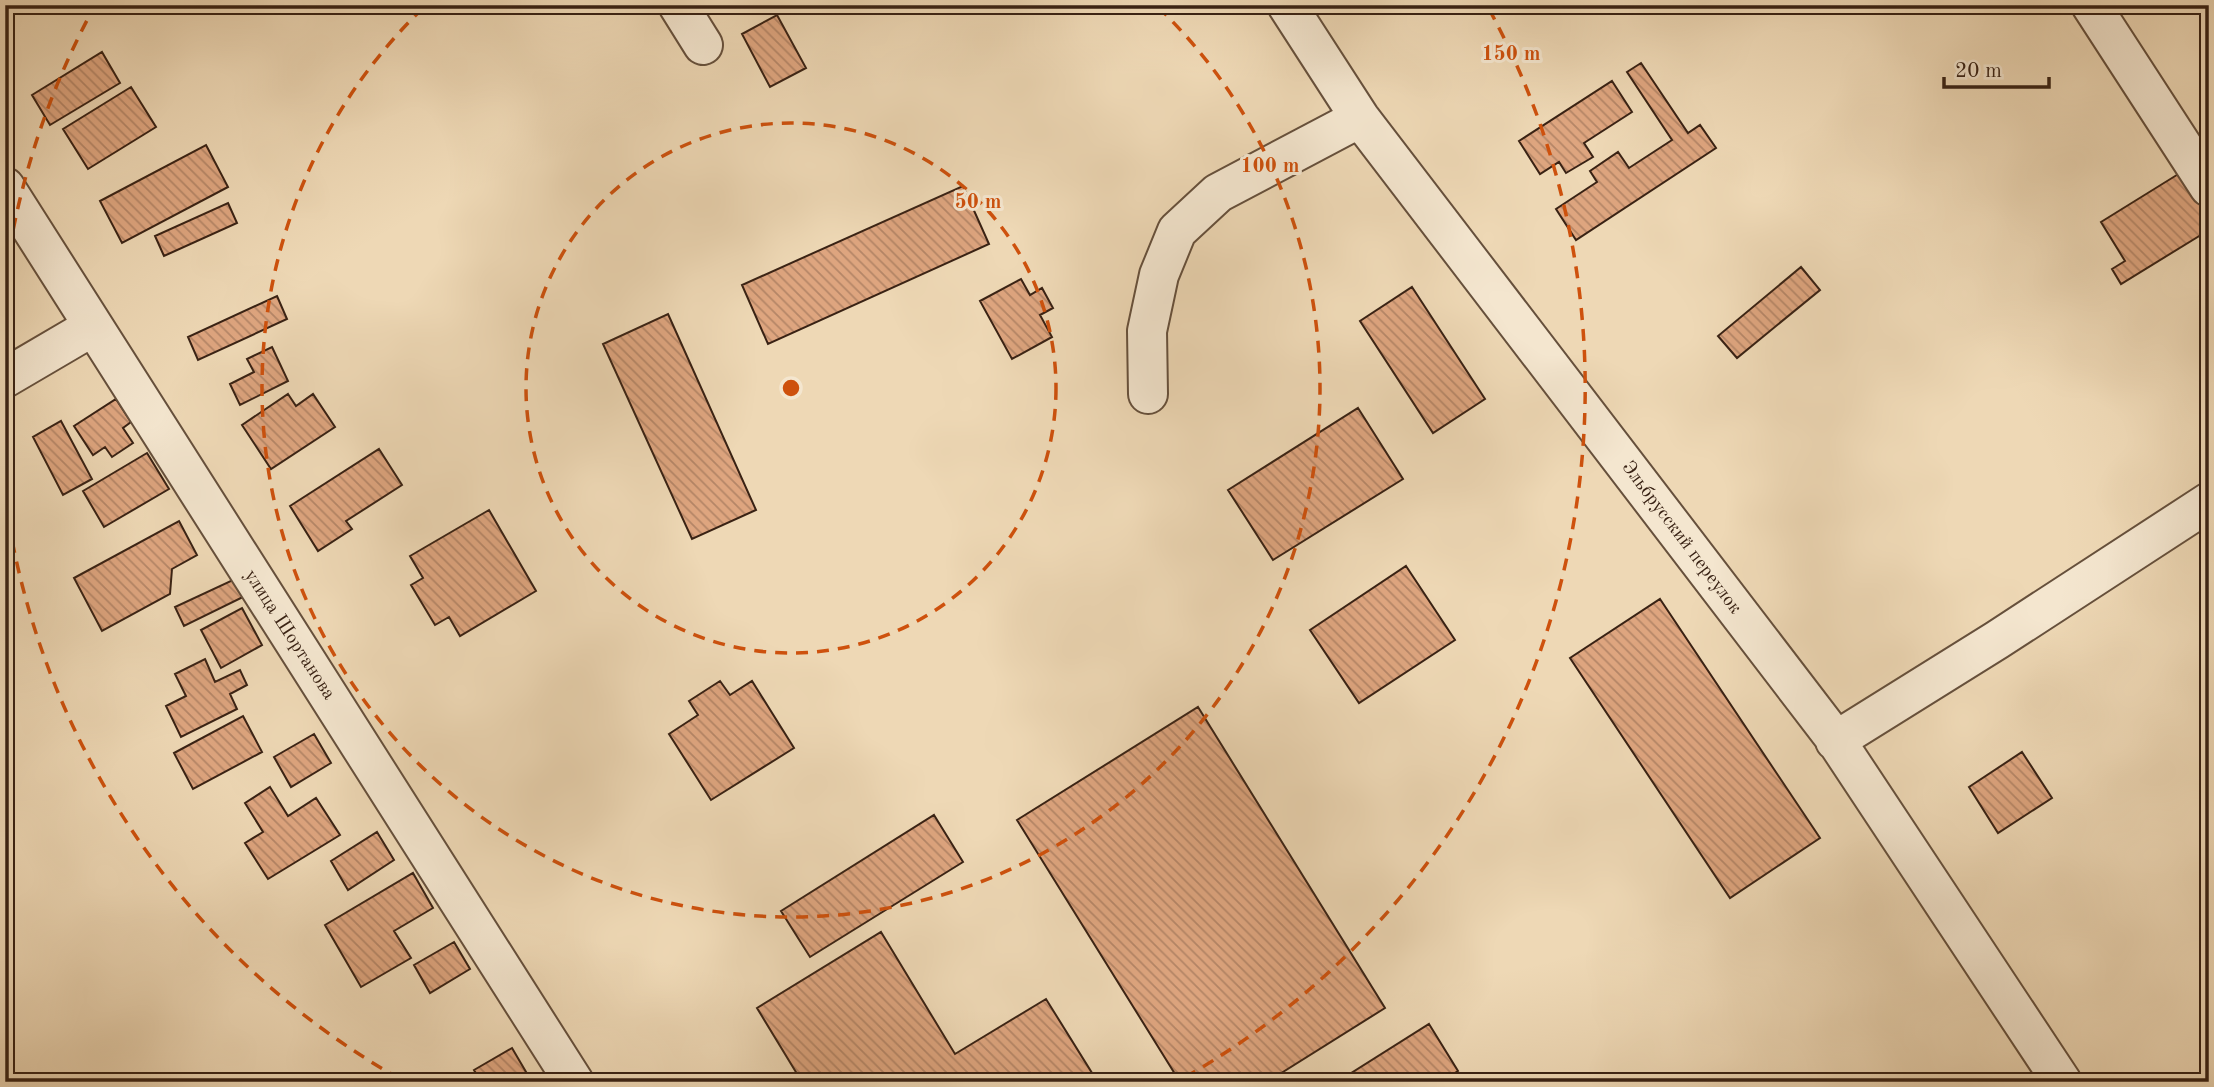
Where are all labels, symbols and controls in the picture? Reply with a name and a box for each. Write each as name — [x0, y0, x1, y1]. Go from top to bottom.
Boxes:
text: 150 m — [1481, 44, 1541, 65]
scale bar — [1944, 46, 2050, 90]
text: 20 m — [1955, 61, 2002, 82]
text: 100 m — [1240, 156, 1300, 177]
text: 50 m — [954, 192, 1002, 213]
centre of rings — [779, 376, 803, 400]
street label: Эльбрусский переулок — [1618, 458, 1745, 618]
street label: улица Шортанова — [240, 567, 338, 704]

